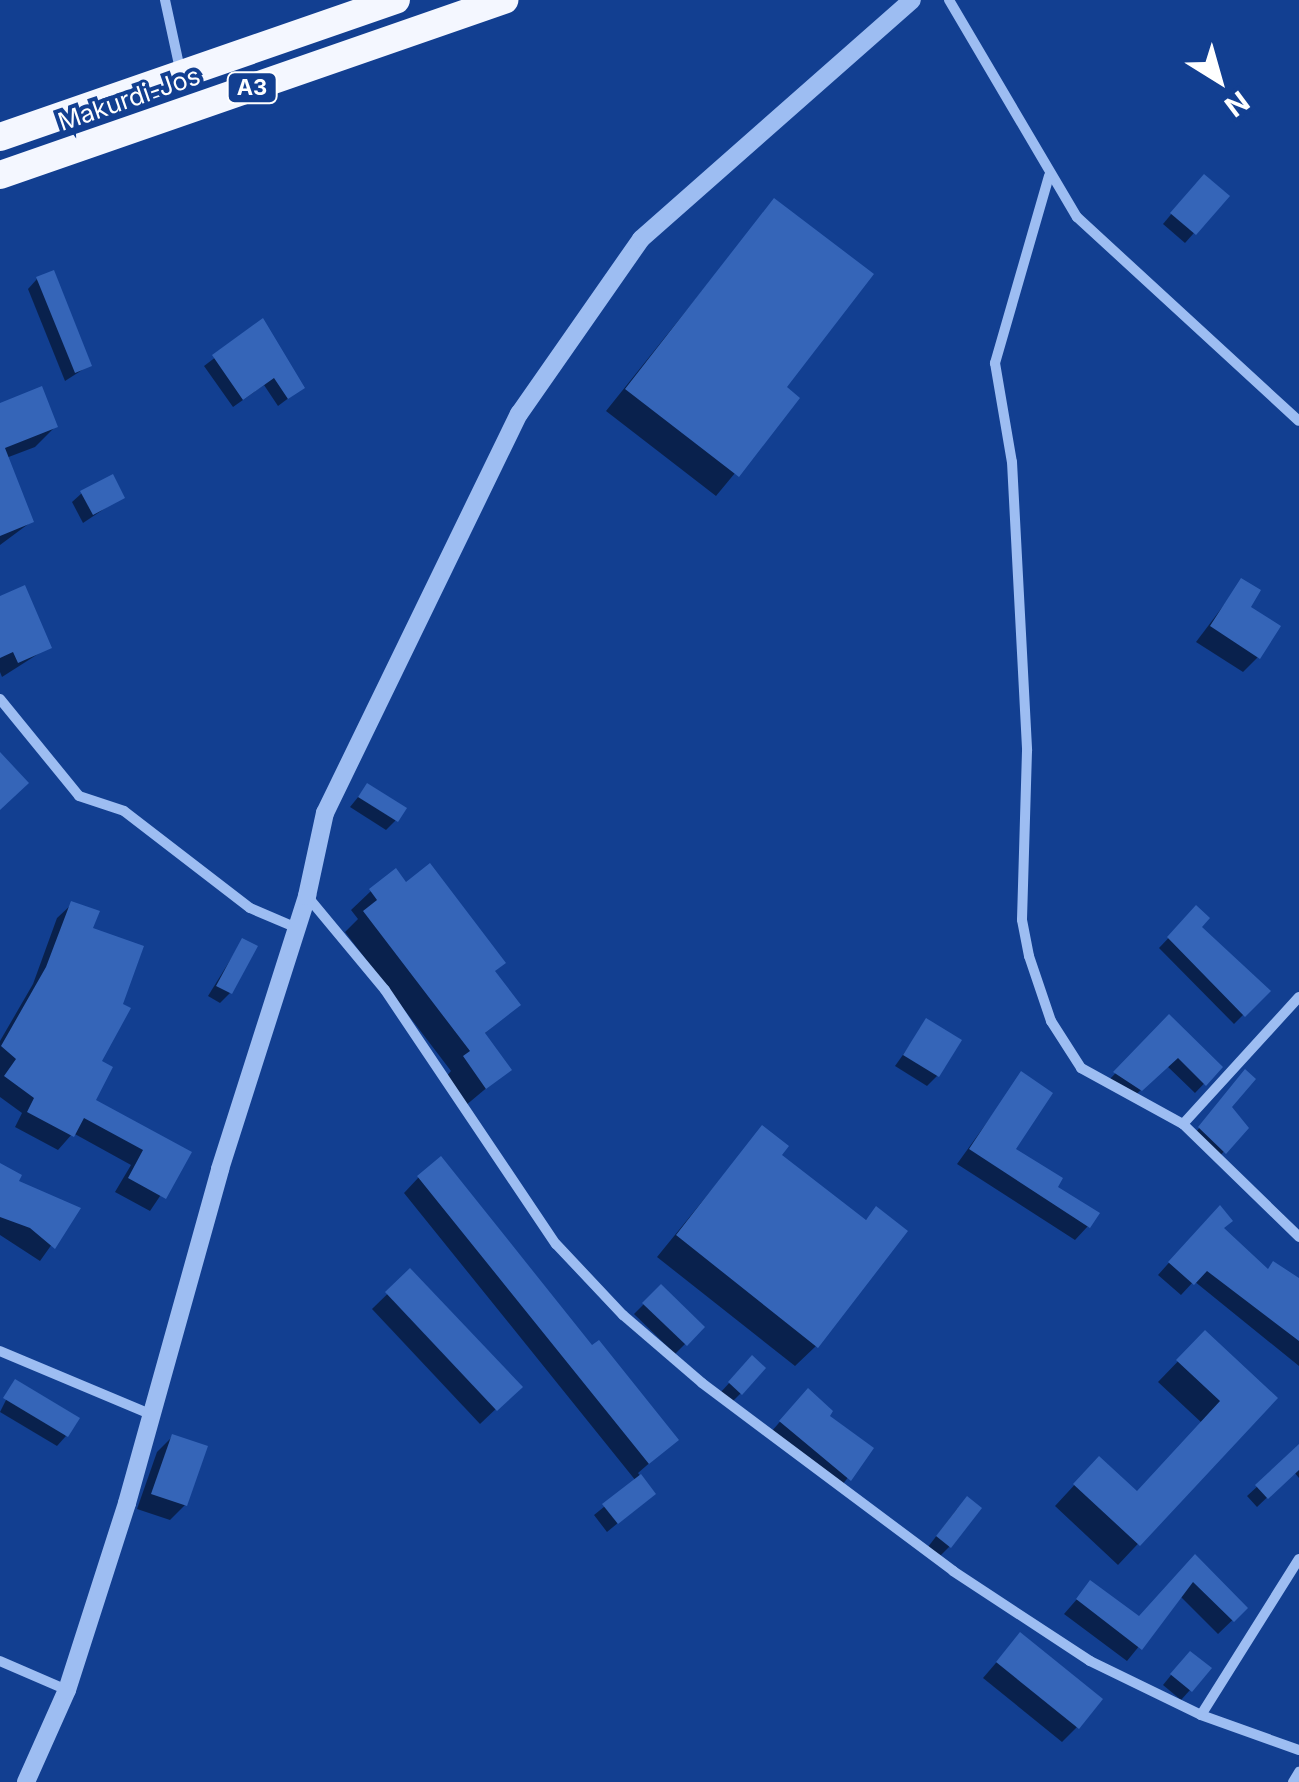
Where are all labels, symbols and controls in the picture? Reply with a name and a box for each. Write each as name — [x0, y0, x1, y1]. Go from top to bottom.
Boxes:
north arrow — [1169, 30, 1269, 130]
street label: Makurdi-Jos — [54, 61, 204, 137]
road number: A3 — [224, 71, 280, 105]
text: N — [1218, 84, 1256, 124]

